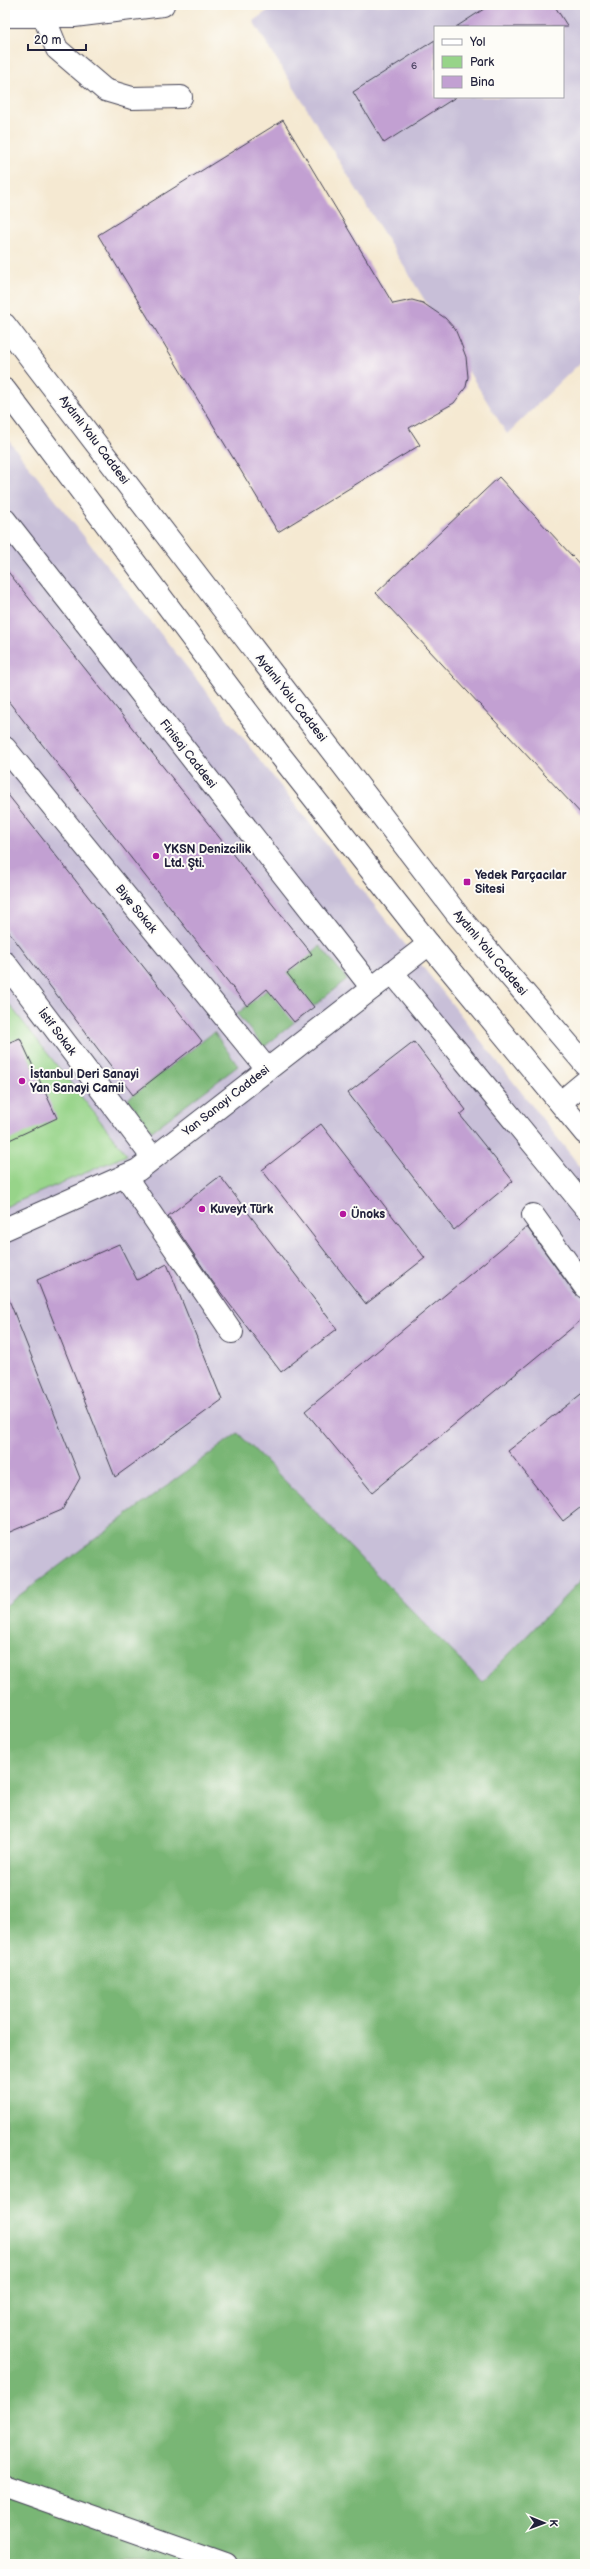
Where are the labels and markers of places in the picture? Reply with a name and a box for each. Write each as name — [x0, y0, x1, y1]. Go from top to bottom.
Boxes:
place label: YKSN Denizcilik Ltd. Şti. — [164, 842, 252, 871]
marker: YKSN Denizcilik Ltd. Şti. — [151, 851, 161, 861]
place label: Yedek Parçacılar Sitesi — [475, 868, 567, 897]
marker: Yedek Parçacılar Sitesi — [462, 877, 472, 887]
place label: İstanbul Deri Sanayi Yan Sanayi Camii — [30, 1065, 139, 1096]
marker: İstanbul Deri Sanayi Yan Sanayi Camii — [17, 1076, 27, 1086]
place label: Kuveyt Türk — [210, 1202, 274, 1217]
marker: Kuveyt Türk — [197, 1204, 207, 1214]
place label: Ünoks — [351, 1206, 385, 1222]
marker: Ünoks — [338, 1209, 348, 1219]

